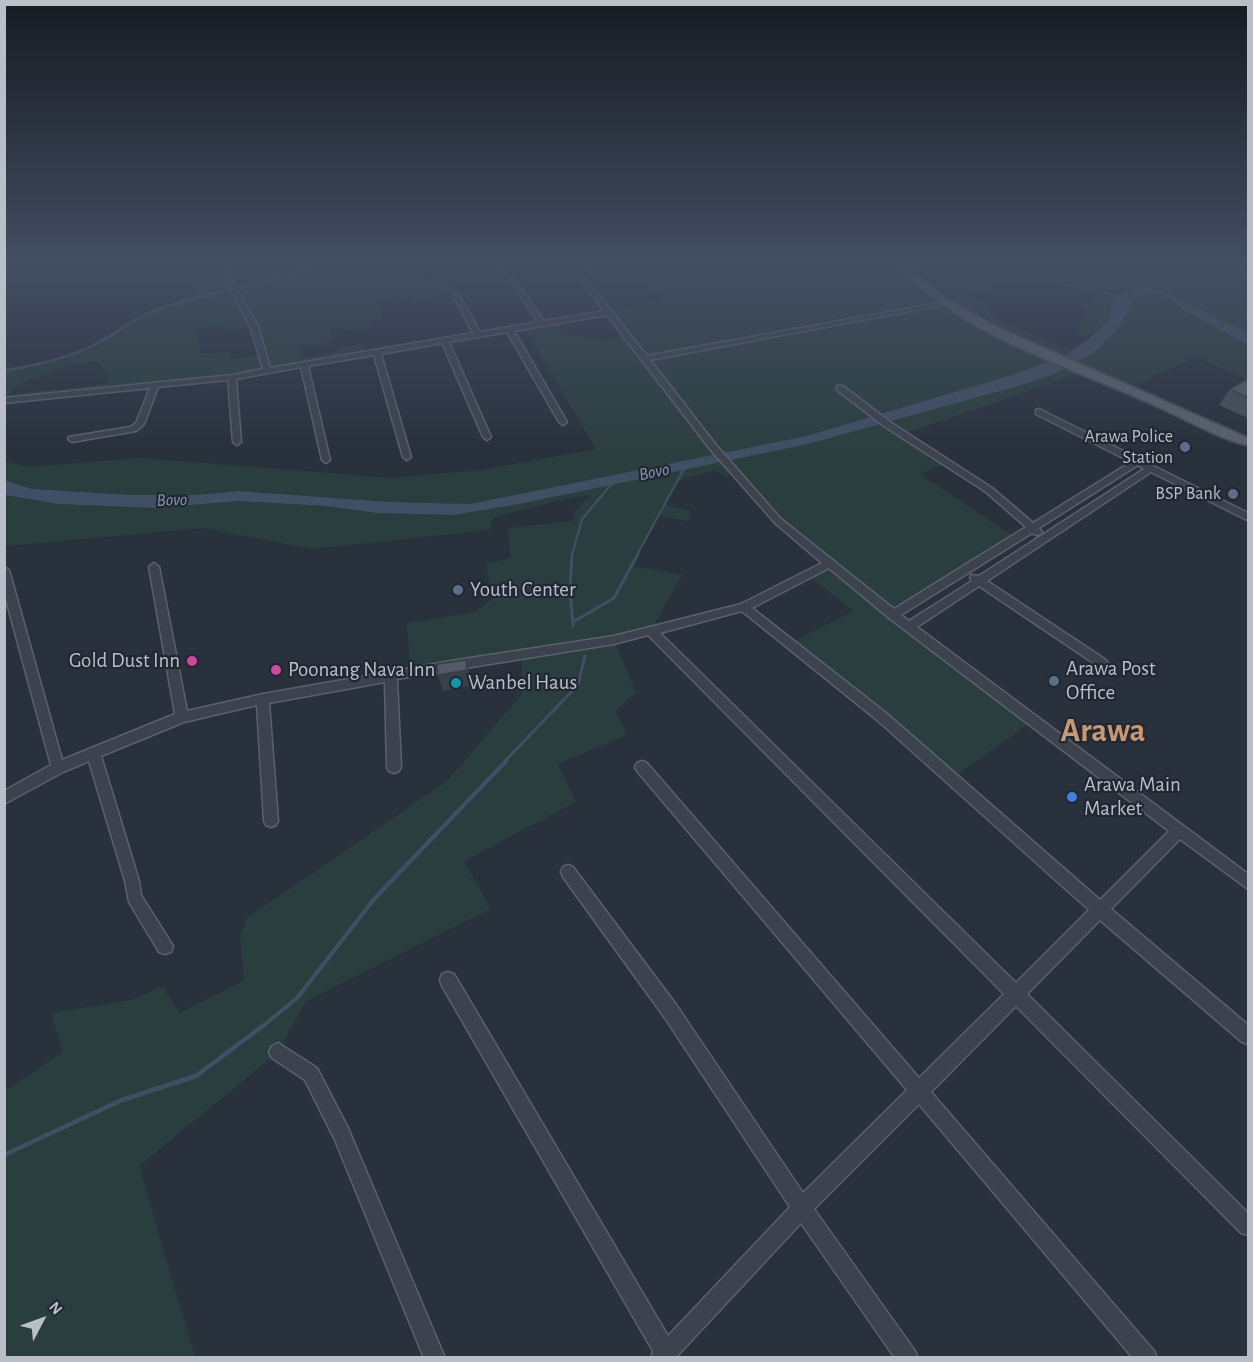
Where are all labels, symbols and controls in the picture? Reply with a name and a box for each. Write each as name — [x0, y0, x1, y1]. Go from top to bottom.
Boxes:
place label: Arawa Police Station — [1084, 426, 1173, 468]
marker: Arawa Police Station — [1178, 440, 1192, 454]
water label: Bovo — [637, 458, 671, 486]
place label: BSP Bank — [1155, 483, 1221, 505]
marker: BSP Bank — [1226, 487, 1240, 501]
water label: Bovo — [156, 489, 188, 511]
place label: Youth Center — [470, 577, 576, 603]
marker: Youth Center — [451, 583, 465, 597]
place label: Gold Dust Inn — [69, 648, 180, 674]
marker: Gold Dust Inn — [185, 654, 199, 668]
place label: Arawa Post Office — [1066, 656, 1156, 706]
place label: Poonang Nava Inn — [288, 657, 435, 683]
marker: Poonang Nava Inn — [269, 663, 283, 677]
place label: Wanbel Haus — [468, 670, 577, 696]
marker: Arawa Post Office — [1047, 674, 1061, 688]
marker: Wanbel Haus — [449, 676, 463, 690]
district label: Arawa — [1061, 711, 1145, 751]
place label: Arawa Main Market — [1084, 772, 1181, 822]
marker: Arawa Main Market — [1065, 790, 1079, 804]
north arrow — [12, 1290, 72, 1350]
text: N — [46, 1299, 65, 1318]

